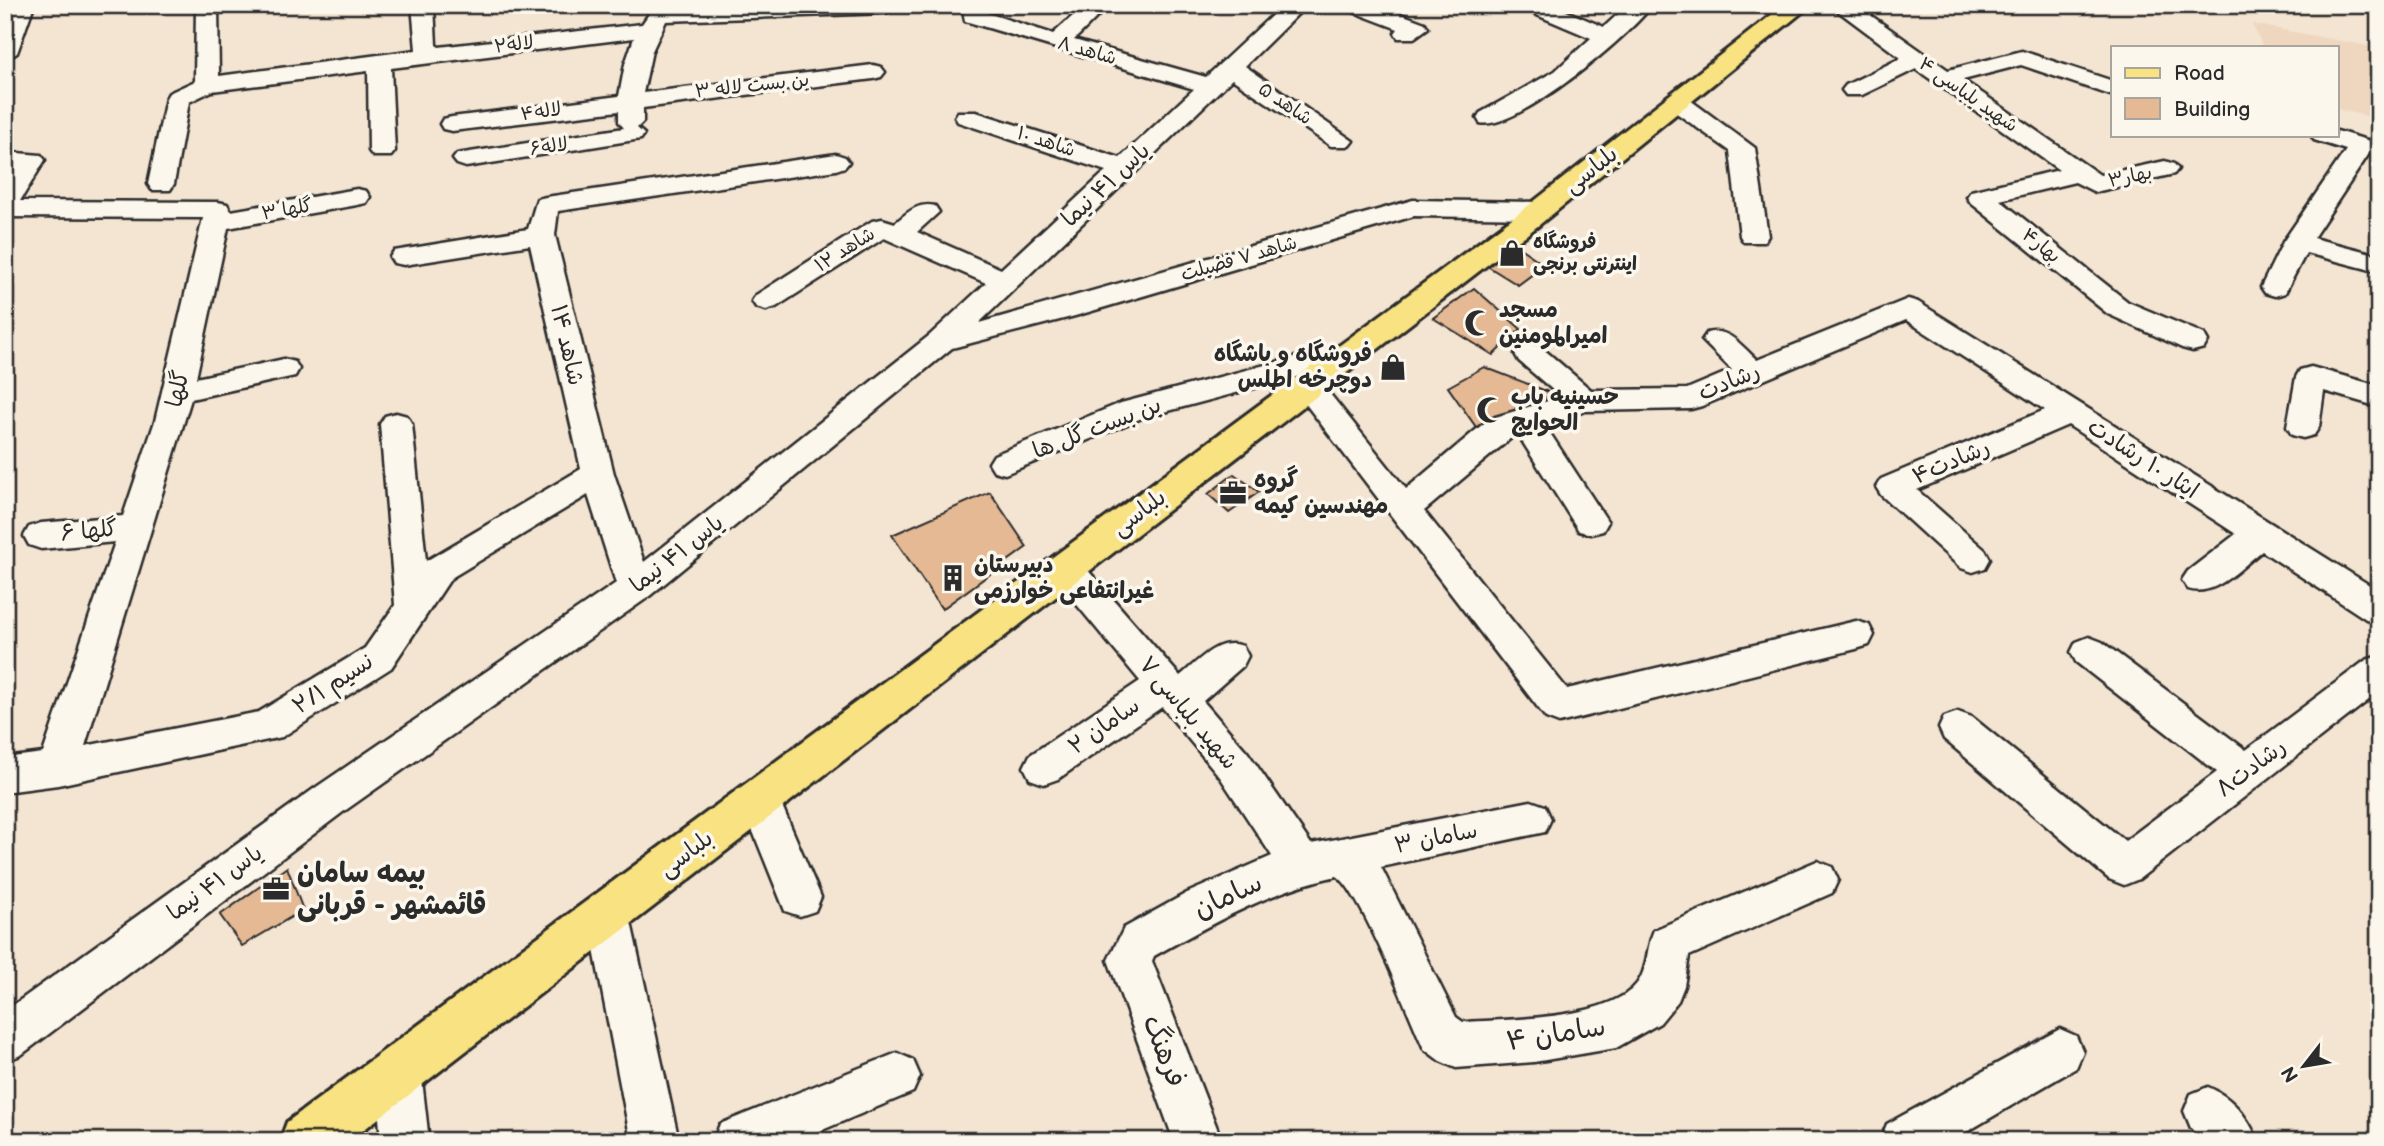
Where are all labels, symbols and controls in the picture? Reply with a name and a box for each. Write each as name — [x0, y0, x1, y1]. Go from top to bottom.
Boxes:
street label: لاله۲ — [493, 31, 535, 59]
street label: شاهد ۸ — [1055, 32, 1119, 70]
legend — [2111, 46, 2338, 136]
street label: شهید بلباسی ۴ — [1914, 52, 2022, 138]
text: Road — [2174, 61, 2225, 86]
street label: بن بست لاله ۳ — [694, 69, 810, 103]
street label: شاهد ۵ — [1254, 78, 1316, 130]
text: Building — [2174, 97, 2250, 122]
street label: لاله۴ — [519, 98, 563, 126]
street label: شاهد ۱۰ — [1014, 122, 1078, 162]
street label: لاله۶ — [528, 133, 570, 161]
street label: یاس ۴۱ نیما — [1056, 137, 1156, 233]
street label: بلباسی — [1558, 140, 1624, 200]
street label: بهار۳ — [2106, 161, 2154, 193]
street label: گلها ۳ — [260, 194, 314, 226]
street label: شاهد ۱۲ — [811, 223, 879, 277]
street label: بهار۴ — [2017, 223, 2065, 269]
place label: فروشگاه اینترنتی برنجی — [1533, 230, 1637, 276]
street label: شاهد ۷ فضیلت — [1178, 231, 1300, 287]
shop icon: فروشگاه اینترنتی برنجی — [1497, 238, 1527, 268]
place label: مسجد امیرالمومنین — [1499, 296, 1608, 350]
street label: شاهد ۱۴ — [544, 302, 590, 388]
mosque icon: مسجد امیرالمومنین — [1463, 308, 1493, 338]
place label: فروشگاه و باشگاه دوچرخه اطلس — [1214, 339, 1372, 394]
shop icon: فروشگاه و باشگاه دوچرخه اطلس — [1378, 352, 1408, 382]
street label: رشادت — [1694, 357, 1764, 407]
street label: گلها — [160, 368, 196, 410]
place label: حسینیه باب الحوایج — [1511, 383, 1619, 437]
street label: بن بست گل ها — [1029, 391, 1165, 465]
mosque icon: حسینیه باب الحوایج — [1475, 395, 1505, 425]
street label: ایثار ۱۰ رشادت — [2082, 413, 2204, 505]
street label: رشادت۴ — [1908, 433, 1994, 491]
place label: گروه مهندسین کیمه — [1254, 465, 1388, 520]
office icon: گروه مهندسین کیمه — [1218, 478, 1248, 508]
street label: بلباسی — [1106, 483, 1172, 543]
street label: یاس ۴۱ نیما — [625, 509, 729, 599]
street label: گلها ۶ — [59, 515, 119, 547]
place label: دبیرستان غیرانتفاعی خوارزمی — [974, 551, 1154, 605]
building icon: دبیرستان غیرانتفاعی خوارزمی — [938, 563, 968, 593]
street label: نسیم ۲/۱ — [287, 648, 380, 723]
street label: شهید بلباسی ۷ — [1133, 651, 1243, 775]
street label: سامان ۲ — [1063, 691, 1145, 761]
street label: رشادت۸ — [2211, 733, 2291, 803]
street label: سامان ۳ — [1392, 816, 1480, 860]
street label: بلباسی — [653, 824, 719, 884]
street label: یاس ۴۱ نیما — [162, 839, 268, 927]
place label: بیمه سامان قائمشهر - قربانی — [297, 857, 487, 923]
street label: سامان — [1189, 866, 1267, 926]
office icon: بیمه سامان قائمشهر - قربانی — [261, 874, 291, 904]
street label: فرهنگ — [1135, 1010, 1194, 1092]
street label: سامان ۴ — [1504, 1010, 1608, 1058]
north arrow — [2268, 1030, 2338, 1100]
text: N — [2277, 1062, 2304, 1086]

